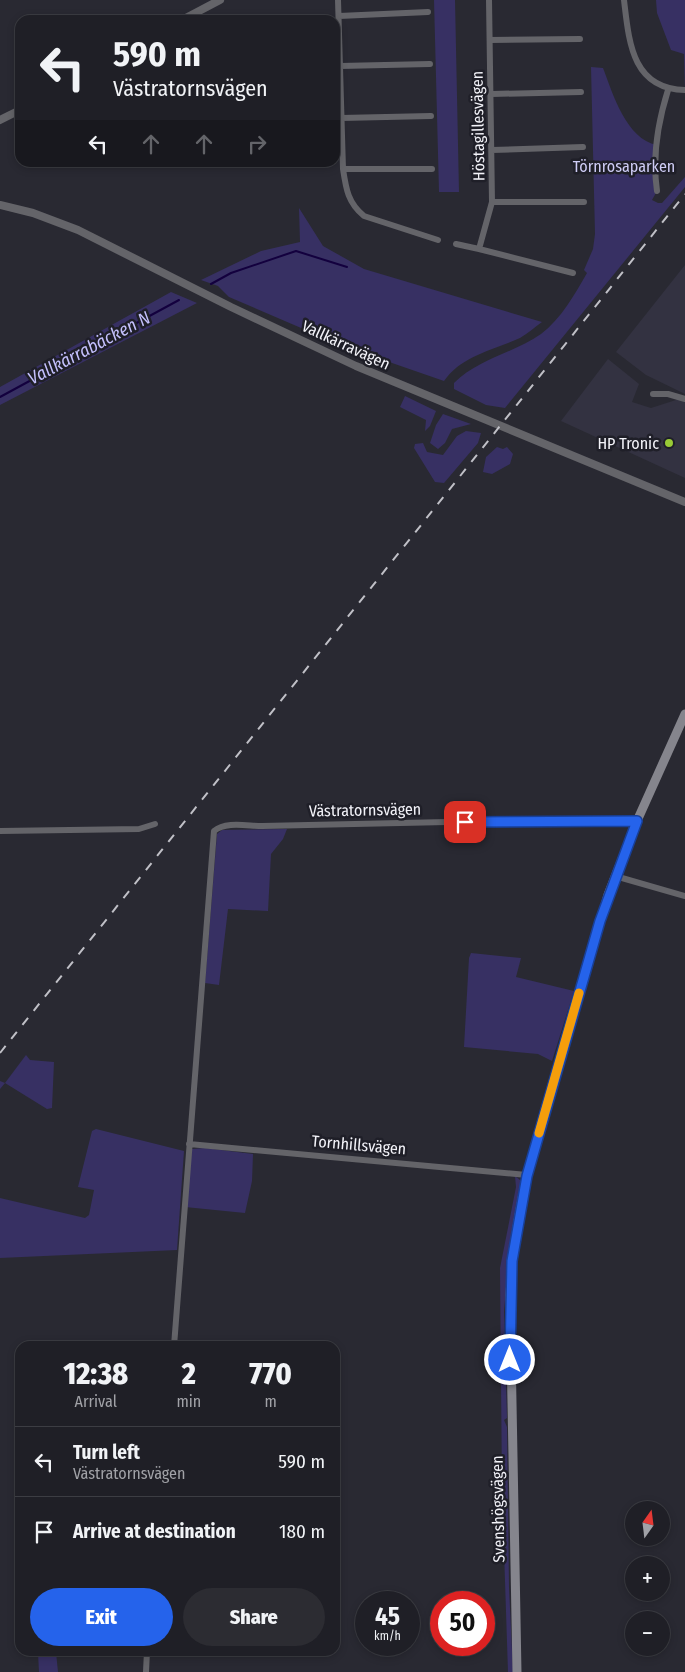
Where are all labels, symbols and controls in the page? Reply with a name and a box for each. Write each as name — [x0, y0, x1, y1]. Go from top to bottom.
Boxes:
text: 590 m — [113, 33, 201, 75]
icon: left — [30, 35, 95, 100]
street label: Höstagillesvägen — [468, 71, 488, 181]
text: Västratornsvägen — [113, 75, 268, 102]
icon: left — [84, 130, 112, 158]
icon: ahead — [137, 130, 165, 158]
icon: ahead — [190, 130, 218, 158]
icon: right — [243, 130, 271, 158]
park label: Törnrosaparken — [573, 157, 675, 176]
water label: Vallkärrabäcken N — [24, 306, 154, 389]
street label: Vallkärravägen — [299, 316, 393, 374]
place label: HP Tronic — [597, 434, 659, 453]
marker: HP Tronic — [663, 437, 675, 449]
street label: Västratornsvägen — [309, 800, 421, 820]
pin — [444, 801, 486, 843]
icon: arrive — [451, 808, 479, 836]
street label: Tornhillsvägen — [311, 1131, 407, 1159]
position arrow — [483, 1333, 535, 1385]
text: 12:38 — [63, 1356, 128, 1392]
text: 2 — [182, 1356, 196, 1392]
text: 770 — [249, 1356, 292, 1392]
text: Arrival — [74, 1392, 117, 1411]
text: min — [176, 1392, 201, 1411]
text: m — [264, 1392, 277, 1411]
text: Turn left — [73, 1441, 140, 1464]
icon: left — [30, 1448, 58, 1476]
text: 590 m — [278, 1450, 325, 1473]
street label: Svenshögsvägen — [488, 1455, 508, 1563]
text: Västratornsvägen — [73, 1464, 185, 1483]
north arrow — [625, 1501, 670, 1546]
map controls — [625, 1501, 670, 1656]
icon: arrive — [30, 1518, 58, 1546]
text: Arrive at destination — [73, 1520, 236, 1543]
text: 180 m — [279, 1520, 325, 1543]
button: + — [625, 1556, 670, 1601]
button: Exit — [30, 1588, 173, 1646]
button: Share — [183, 1588, 325, 1646]
speed limit sign: 50 — [430, 1591, 495, 1656]
text: 45 — [375, 1602, 400, 1632]
button: − — [625, 1611, 670, 1656]
text: km/h — [374, 1629, 401, 1643]

